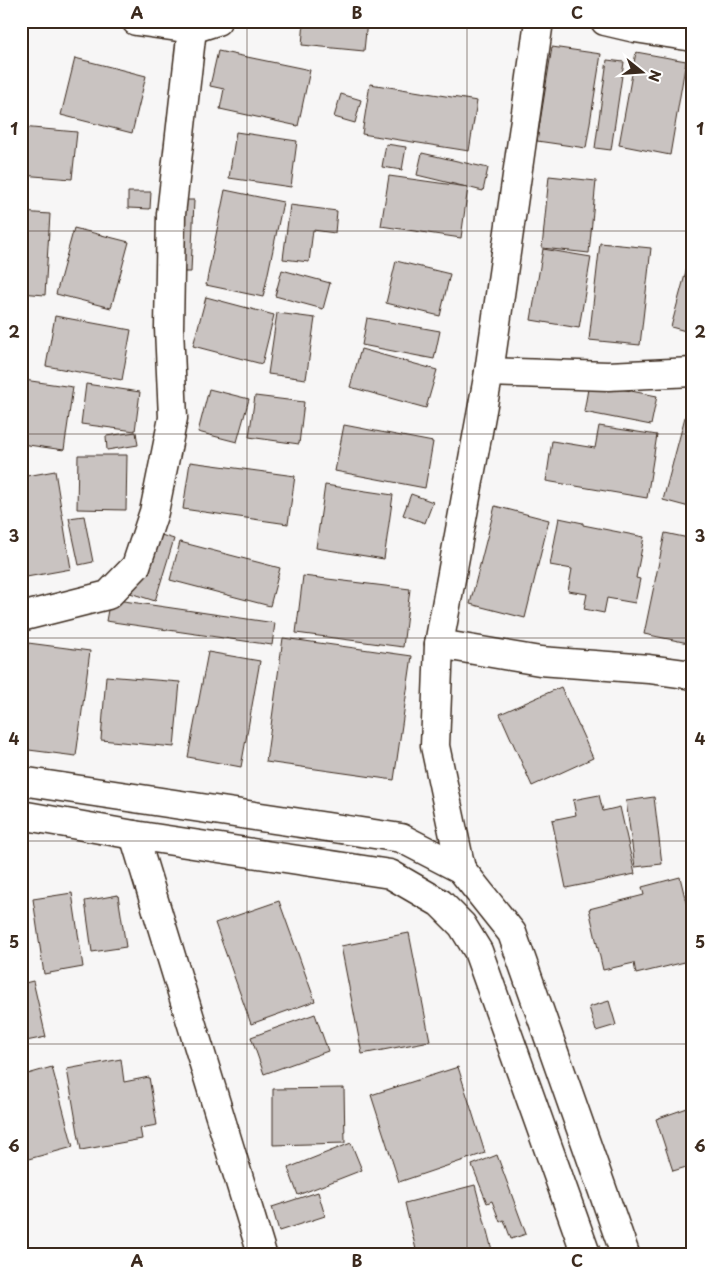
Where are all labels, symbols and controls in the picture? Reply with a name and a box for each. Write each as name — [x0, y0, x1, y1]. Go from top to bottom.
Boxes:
text: A — [131, 0, 144, 24]
text: B — [352, 0, 363, 24]
text: C — [571, 0, 583, 24]
north arrow — [616, 48, 666, 98]
text: N — [643, 68, 667, 84]
text: 1 — [10, 116, 18, 140]
text: 1 — [696, 116, 704, 140]
text: 2 — [8, 319, 20, 343]
text: 2 — [694, 319, 706, 343]
text: 3 — [9, 523, 19, 547]
text: 3 — [695, 523, 705, 547]
text: 4 — [9, 726, 20, 750]
text: 4 — [695, 726, 706, 750]
text: 5 — [9, 929, 19, 953]
text: 5 — [695, 929, 705, 953]
text: 6 — [8, 1133, 20, 1157]
text: 6 — [694, 1133, 706, 1157]
text: A — [131, 1248, 144, 1272]
text: B — [352, 1248, 363, 1272]
text: C — [571, 1248, 583, 1272]

